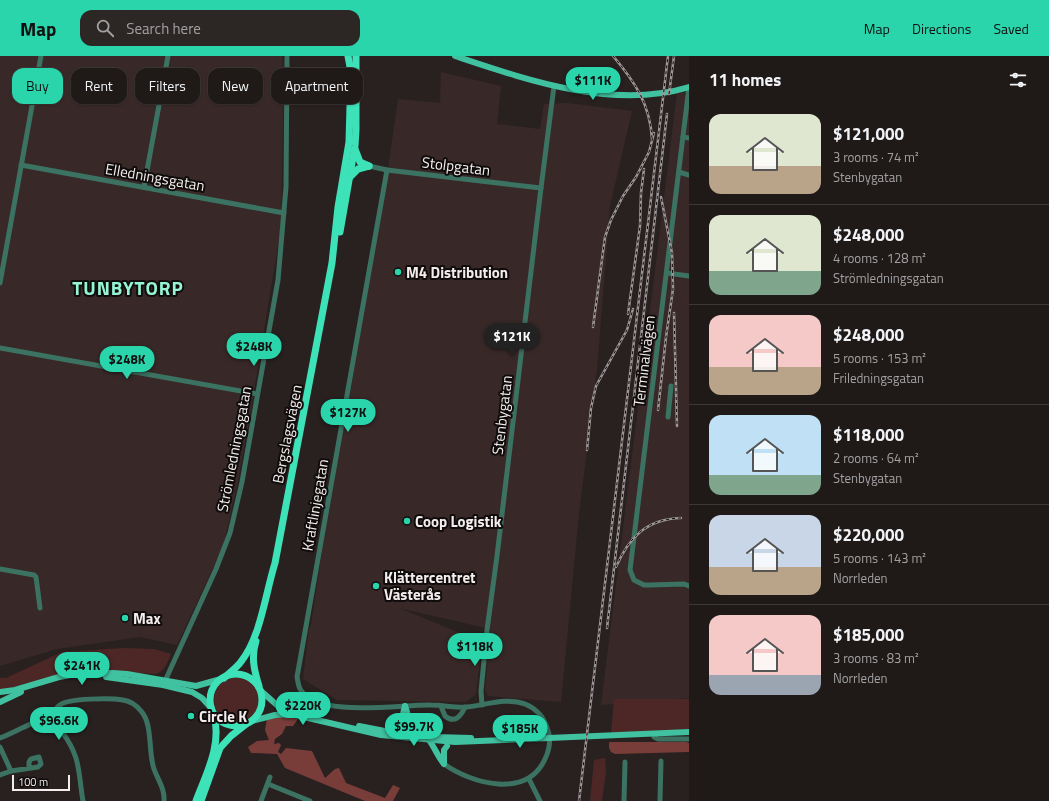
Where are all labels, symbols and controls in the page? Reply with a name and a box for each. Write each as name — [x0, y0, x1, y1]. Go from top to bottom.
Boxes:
search box — [80, 10, 360, 46]
text: Map — [20, 14, 56, 43]
icon: search — [94, 17, 116, 39]
text: Search here — [126, 17, 201, 40]
text: Map — [864, 18, 890, 39]
text: Directions — [912, 18, 971, 39]
text: Saved — [993, 18, 1029, 39]
pin: $111K — [565, 67, 621, 101]
text: 11 homes — [709, 67, 781, 93]
chip: Buy — [12, 68, 63, 104]
chip: Rent — [71, 68, 127, 104]
chip: Filters — [135, 68, 200, 104]
chip: New — [208, 68, 263, 104]
chip: Apartment — [271, 68, 363, 104]
icon: filters — [1007, 69, 1029, 91]
text: $111K — [575, 70, 611, 90]
text: $121,000 — [833, 121, 904, 147]
icon: home — [741, 130, 789, 178]
text: 3 rooms · 74 m² — [833, 147, 919, 167]
street label: Stolpgatan — [421, 150, 491, 182]
street label: Elledningsgatan — [103, 157, 207, 197]
text: Stenbygatan — [833, 167, 902, 187]
text: $248,000 — [833, 222, 904, 248]
icon: home — [741, 231, 789, 279]
text: 4 rooms · 128 m² — [833, 248, 926, 268]
place label: M4 Distribution — [406, 261, 508, 284]
marker: M4 Distribution — [393, 267, 403, 277]
text: Strömledningsgatan — [833, 268, 944, 288]
district label: TUNBYTORP — [72, 273, 184, 302]
street label: Terminalvägen — [627, 314, 661, 408]
text: $248,000 — [833, 322, 904, 348]
pin: $121K — [484, 323, 540, 357]
text: $121K — [494, 326, 530, 346]
icon: home — [741, 331, 789, 379]
pin: $248K — [226, 333, 282, 367]
text: $248K — [236, 336, 272, 356]
pin: $248K — [99, 346, 155, 380]
text: 5 rooms · 153 m² — [833, 348, 926, 368]
text: $248K — [109, 349, 145, 369]
text: Friledningsgatan — [833, 368, 924, 388]
street label: Stenbygatan — [486, 374, 518, 456]
street label: Bergslagsvägen — [266, 383, 308, 485]
street label: Strömledningsgatan — [211, 384, 257, 514]
pin: $127K — [320, 399, 376, 433]
text: $127K — [330, 402, 366, 422]
text: $118,000 — [833, 422, 904, 448]
icon: home — [741, 431, 789, 479]
text: 2 rooms · 64 m² — [833, 448, 919, 468]
street label: Kraftlinjegatan — [296, 457, 334, 553]
text: Stenbygatan — [833, 468, 902, 488]
place label: Coop Logistik — [415, 510, 502, 533]
marker: Coop Logistik — [402, 516, 412, 526]
text: $220,000 — [833, 522, 904, 548]
icon: home — [741, 531, 789, 579]
text: 5 rooms · 143 m² — [833, 548, 926, 568]
place label: Klättercentret Västerås — [384, 566, 476, 606]
text: Norrleden — [833, 568, 888, 588]
marker: Klättercentret Västerås — [371, 581, 381, 591]
place label: Max — [133, 607, 161, 630]
marker: Max — [120, 613, 130, 623]
text: $185,000 — [833, 622, 904, 648]
icon: home — [741, 631, 789, 679]
pin: $118K — [447, 633, 503, 667]
text: $118K — [457, 636, 493, 656]
text: 3 rooms · 83 m² — [833, 648, 919, 668]
pin: $241K — [54, 652, 110, 686]
text: $241K — [64, 655, 100, 675]
text: Norrleden — [833, 668, 888, 688]
pin: $220K — [275, 692, 331, 726]
text: $220K — [285, 695, 321, 715]
place label: Circle K — [199, 705, 247, 728]
pin: $96.6K — [26, 707, 92, 741]
text: $96.6K — [39, 710, 79, 730]
marker: Circle K — [186, 711, 196, 721]
pin: $99.7K — [381, 713, 447, 747]
pin: $185K — [492, 715, 548, 749]
text: $99.7K — [394, 716, 434, 736]
text: $185K — [502, 718, 538, 738]
scale bar — [12, 773, 70, 792]
text: 100 m — [18, 774, 48, 790]

